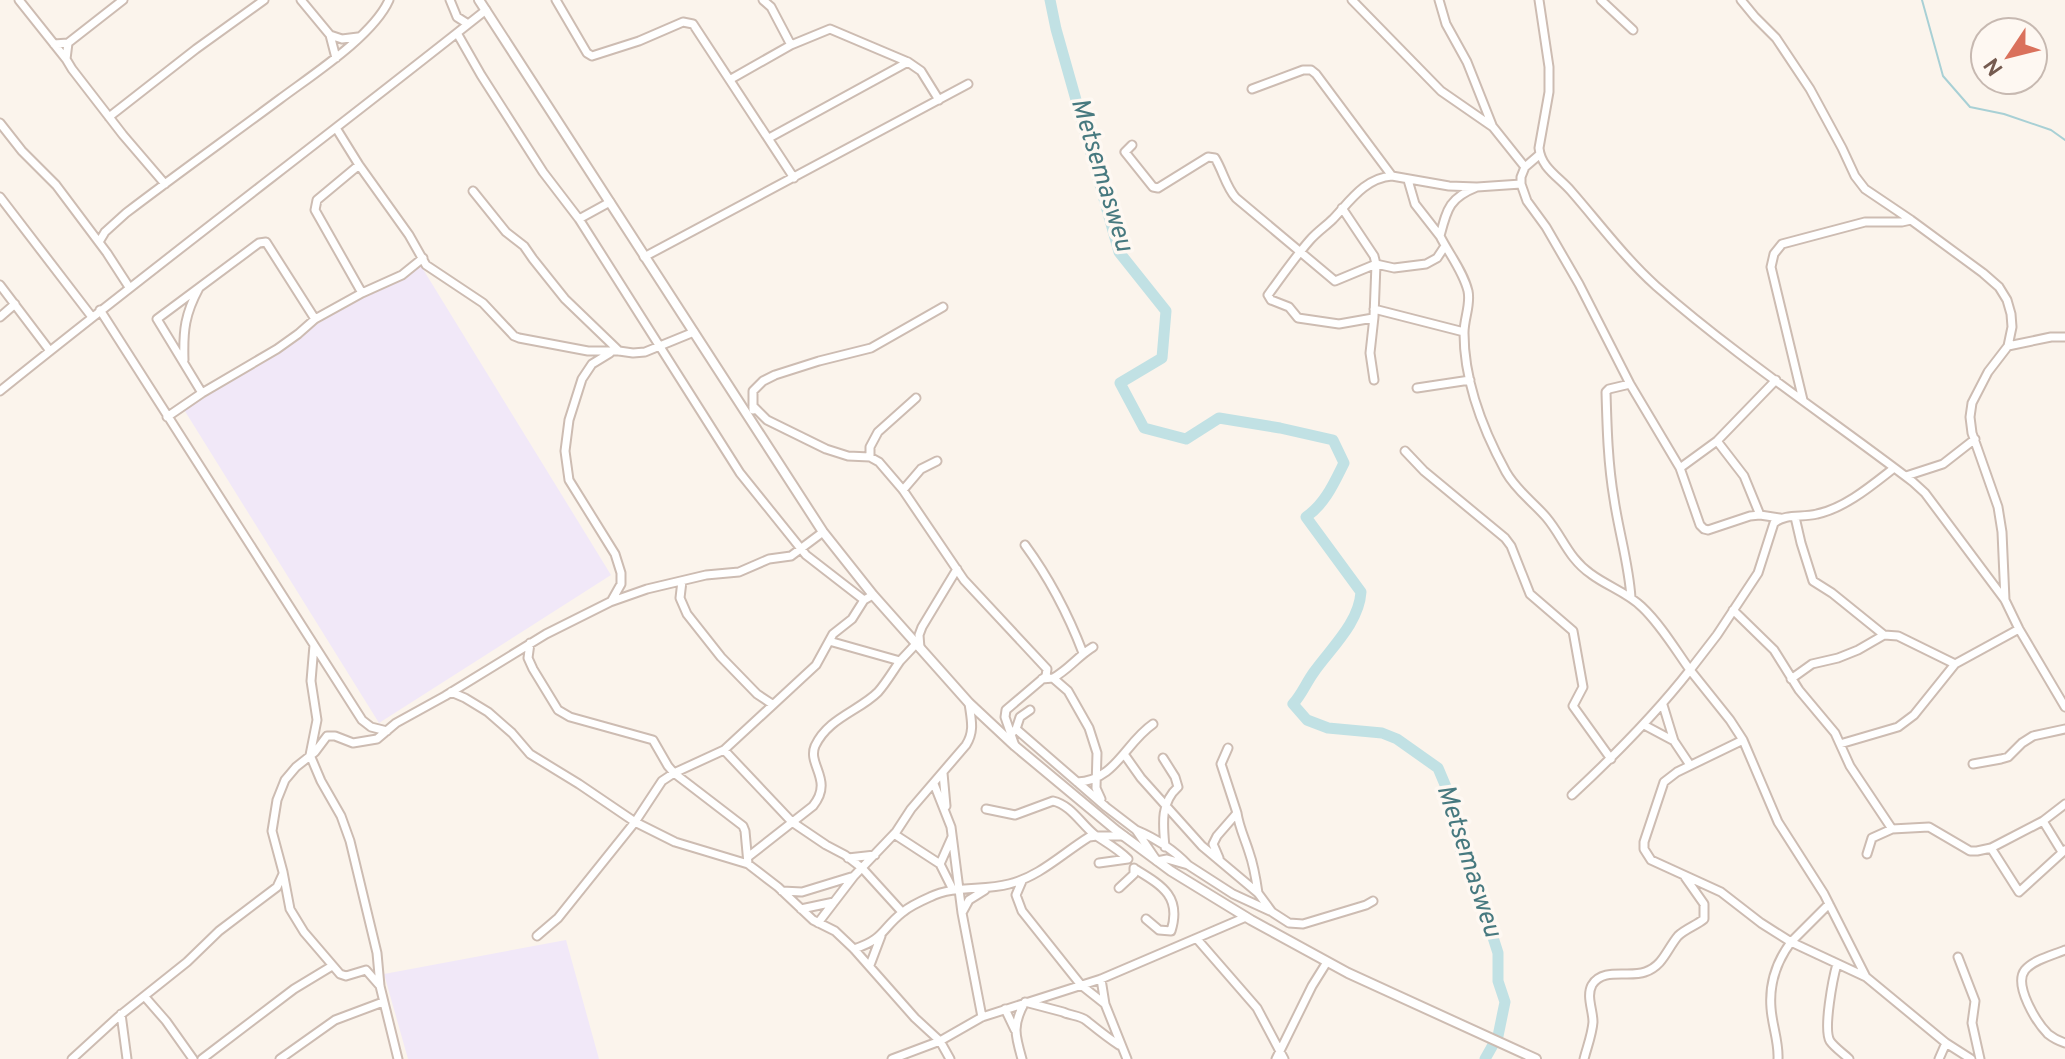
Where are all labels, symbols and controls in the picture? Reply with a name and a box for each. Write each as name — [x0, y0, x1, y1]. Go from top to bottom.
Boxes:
north arrow — [1969, 16, 2049, 96]
text: N — [1979, 52, 2010, 80]
water label: Metsemasweu — [1062, 94, 1140, 256]
water label: Metsemasweu — [1428, 781, 1508, 942]

